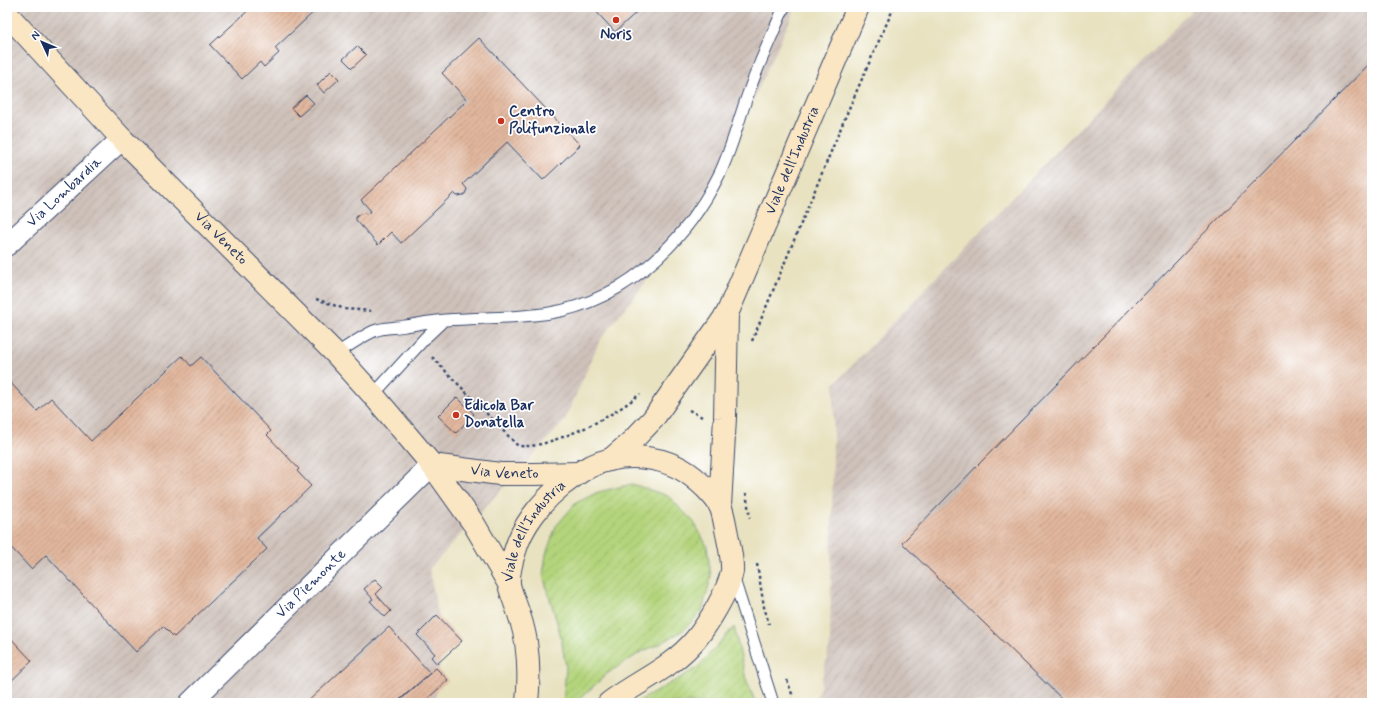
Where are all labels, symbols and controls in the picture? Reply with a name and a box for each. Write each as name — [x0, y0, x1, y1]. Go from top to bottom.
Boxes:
marker: Noris — [611, 15, 621, 25]
north arrow — [22, 22, 62, 62]
place label: Noris — [600, 25, 632, 45]
text: N — [28, 28, 43, 43]
place label: Centro Polifunzionale — [509, 102, 597, 139]
street label: Viale dell'Industria — [761, 103, 825, 218]
marker: Centro Polifunzionale — [496, 116, 506, 126]
street label: Via Lombardia — [22, 152, 107, 232]
street label: Via Veneto — [190, 207, 252, 270]
place label: Edicola Bar Donatella — [464, 396, 534, 433]
marker: Edicola Bar Donatella — [451, 410, 461, 420]
street label: Via Veneto — [469, 460, 539, 485]
street label: Viale dell'Industria — [499, 476, 570, 583]
street label: Via Piemonte — [272, 545, 351, 623]

